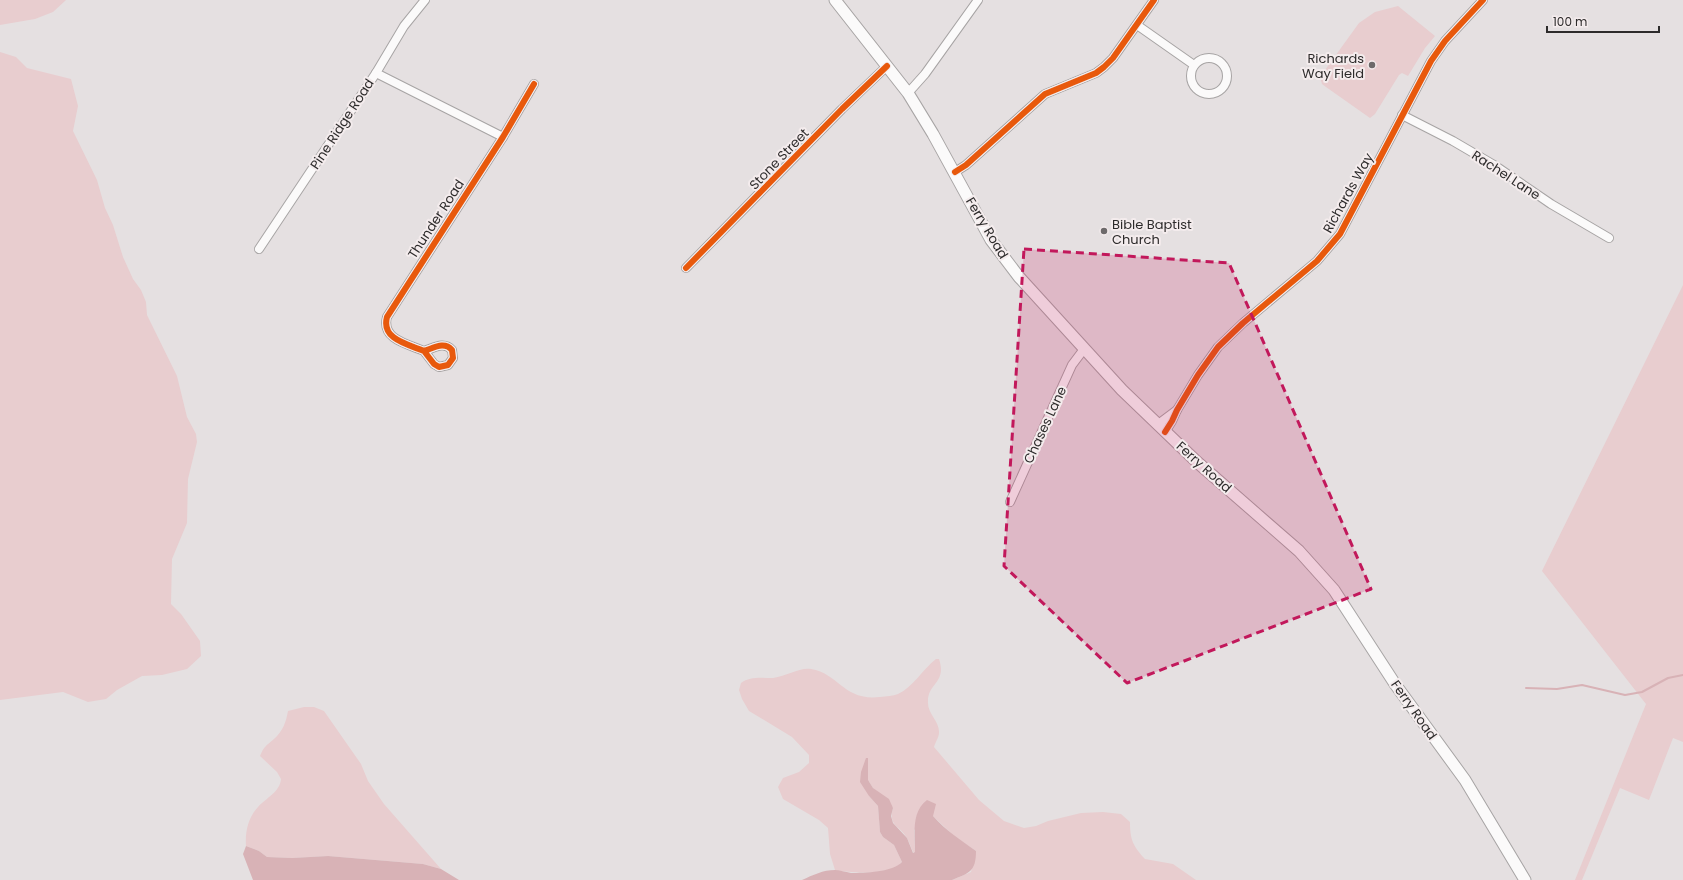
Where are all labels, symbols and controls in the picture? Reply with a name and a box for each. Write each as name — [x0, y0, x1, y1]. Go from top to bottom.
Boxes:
scale bar — [1547, 8, 1659, 34]
text: 100 m — [1553, 13, 1587, 30]
place label: Richards Way Field — [1302, 49, 1364, 83]
marker: Richards Way Field — [1367, 60, 1377, 70]
street label: Pine Ridge Road — [306, 75, 378, 173]
street label: Stone Street — [745, 124, 813, 194]
street label: Rachel Lane — [1468, 146, 1544, 204]
street label: Richards Way — [1318, 149, 1378, 236]
street label: Thunder Road — [403, 176, 469, 262]
street label: Ferry Road — [961, 194, 1013, 262]
place label: Bible Baptist Church — [1112, 215, 1192, 249]
marker: Bible Baptist Church — [1099, 226, 1109, 236]
street label: Chases Lane — [1019, 383, 1071, 467]
street label: Ferry Road — [1172, 437, 1236, 497]
street label: Ferry Road — [1386, 676, 1442, 744]

